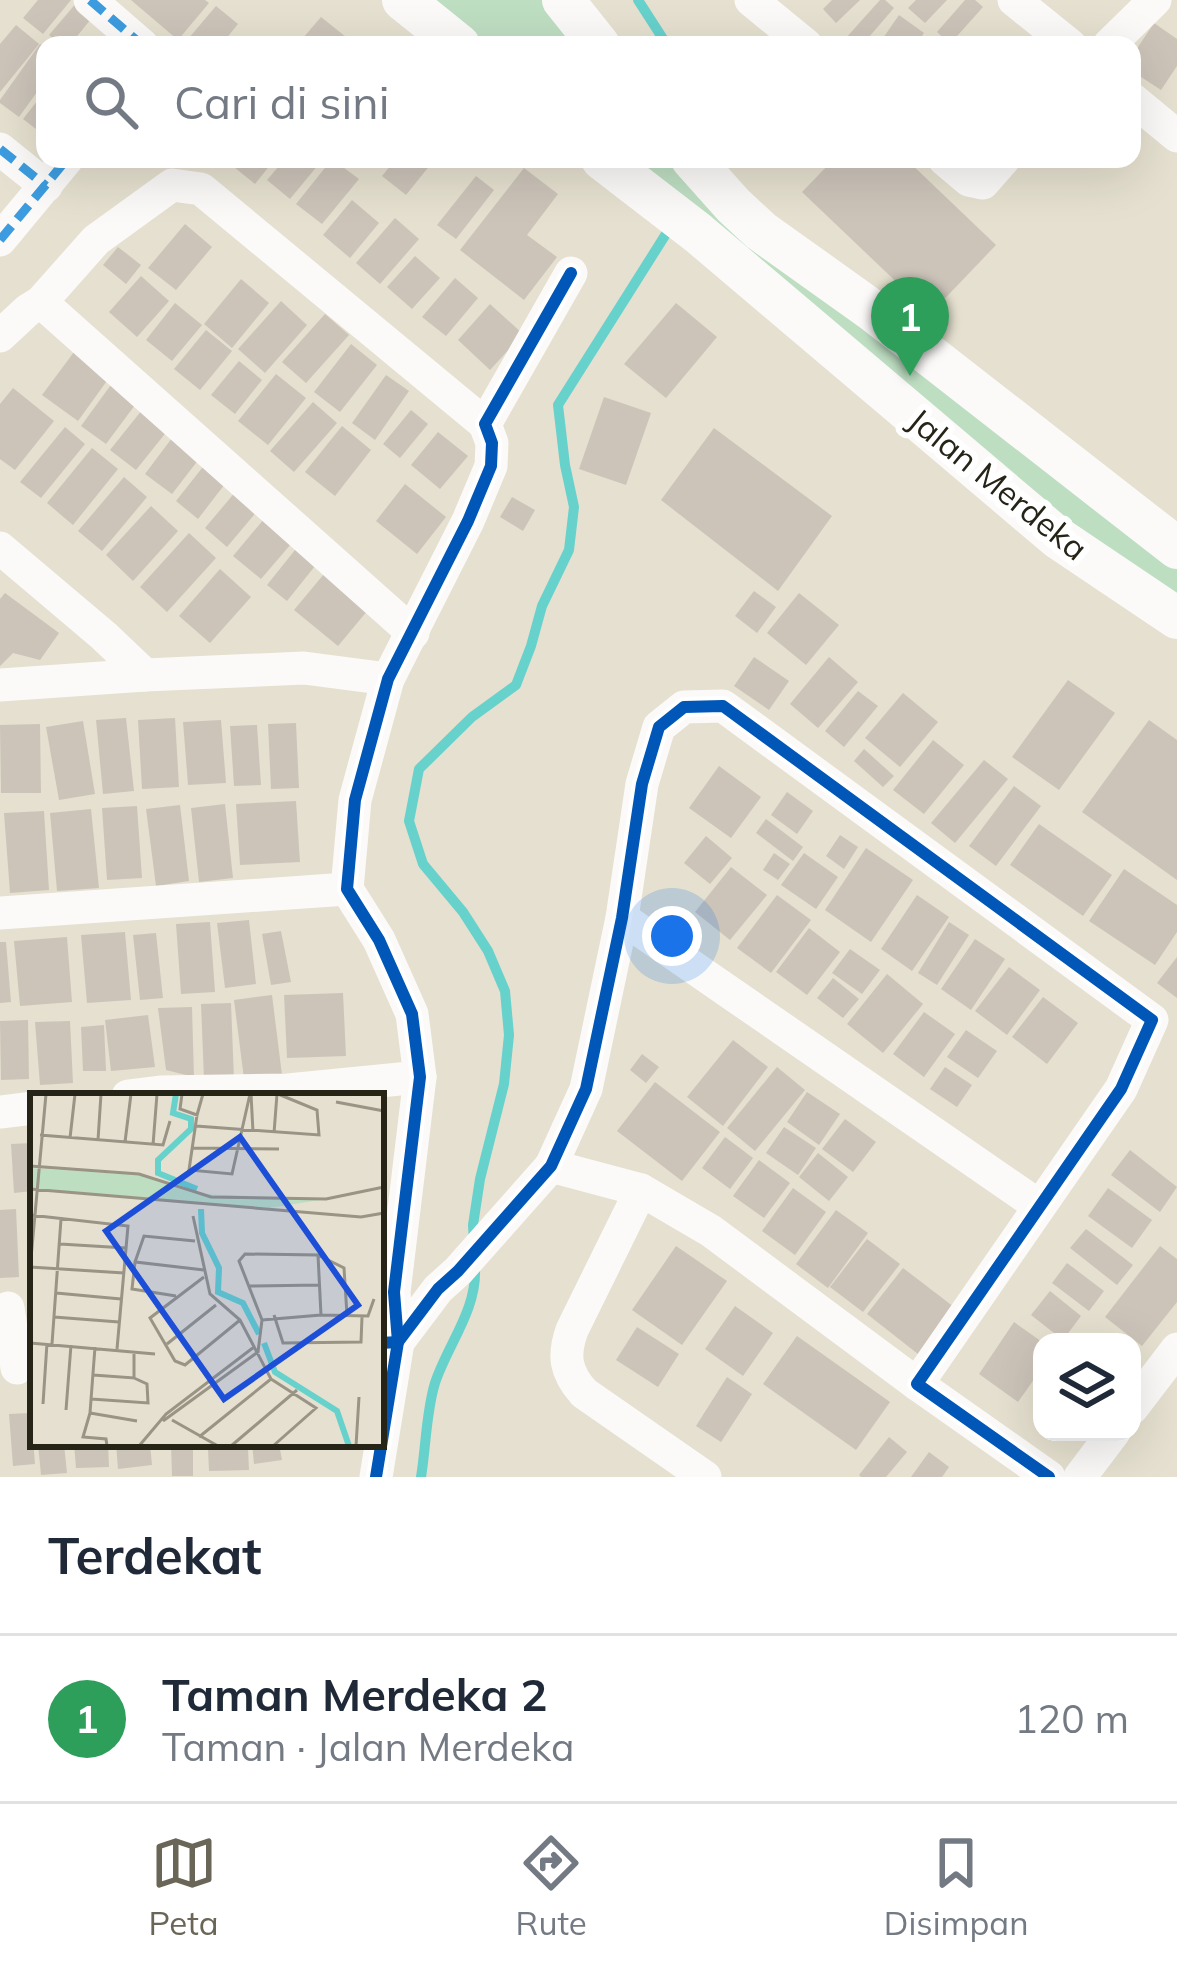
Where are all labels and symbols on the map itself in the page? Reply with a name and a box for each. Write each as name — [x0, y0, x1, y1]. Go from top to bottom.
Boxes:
pin: 1 — [871, 277, 949, 376]
street label: Jalan Merdeka — [900, 399, 1096, 568]
your location — [642, 906, 702, 966]
inset map — [30, 1093, 384, 1447]

